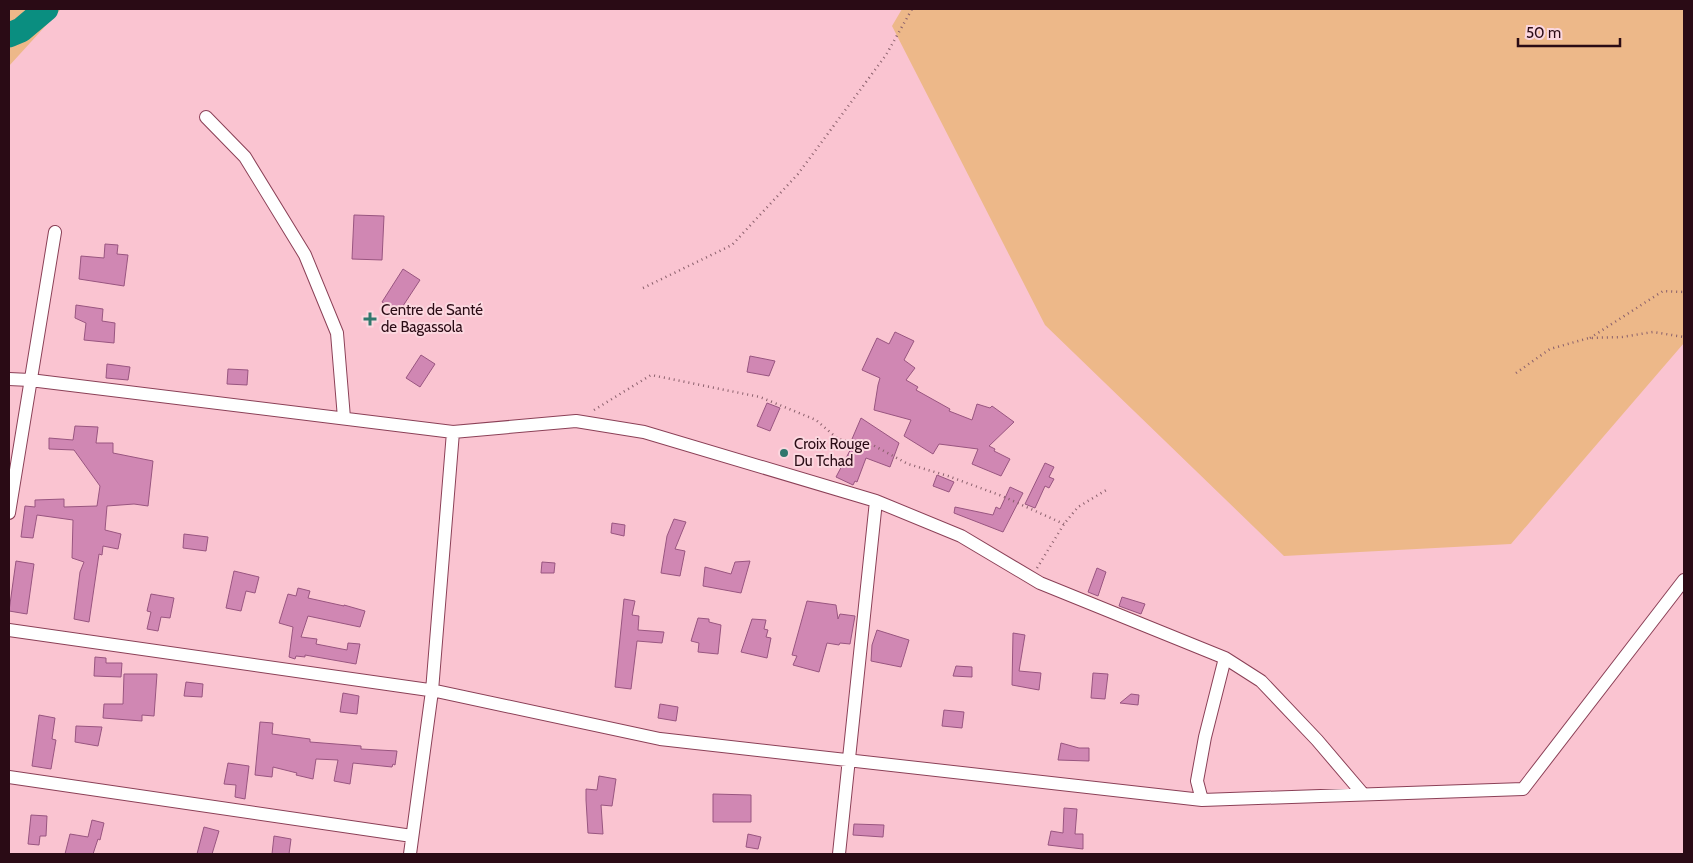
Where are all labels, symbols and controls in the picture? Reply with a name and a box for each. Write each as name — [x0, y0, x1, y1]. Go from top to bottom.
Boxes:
scale bar — [1518, 15, 1620, 47]
text: 50 m — [1526, 24, 1561, 42]
place label: Centre de Santé de Bagassola — [381, 301, 483, 336]
marker: Centre de Santé de Bagassola — [363, 312, 377, 326]
place label: Croix Rouge Du Tchad — [794, 435, 870, 470]
marker: Croix Rouge Du Tchad — [778, 447, 790, 459]

